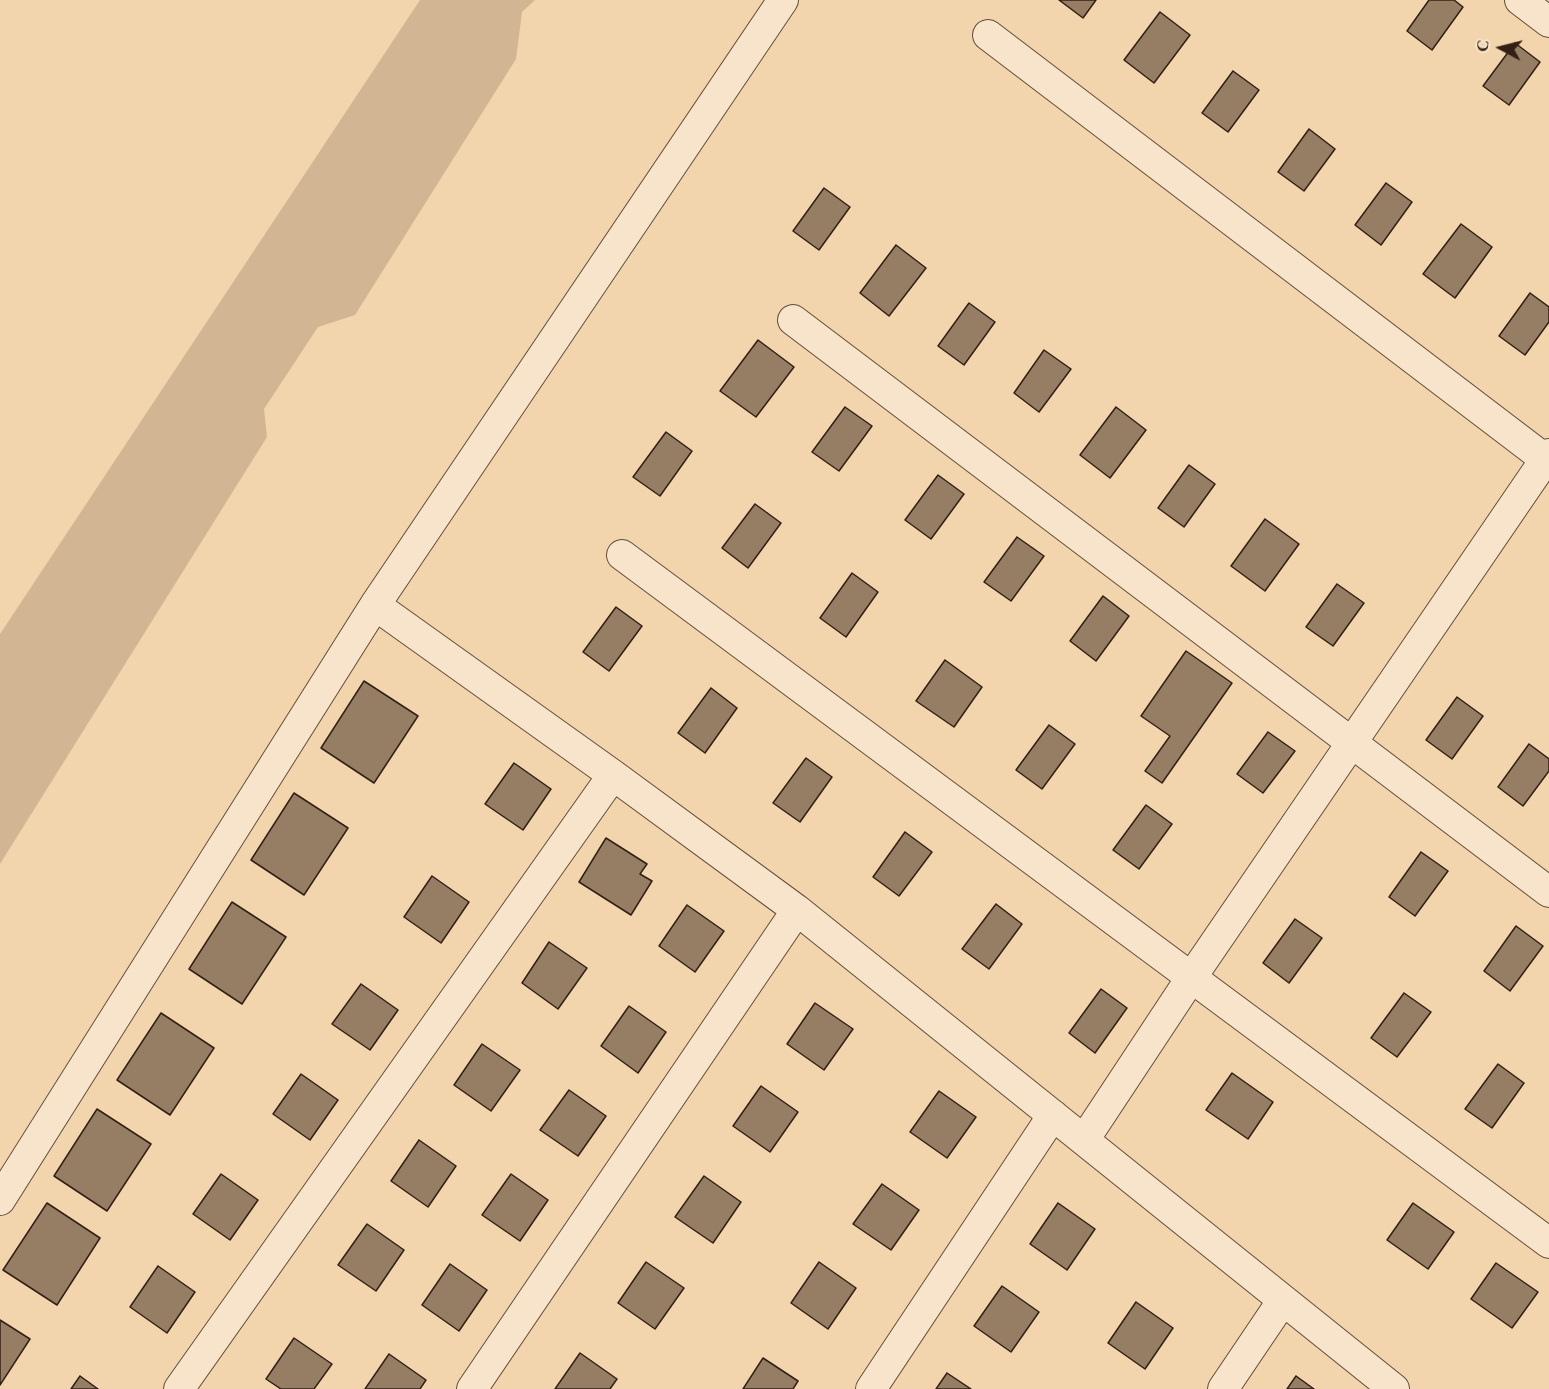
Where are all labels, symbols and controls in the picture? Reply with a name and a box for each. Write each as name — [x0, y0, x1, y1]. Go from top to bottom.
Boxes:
north arrow — [1471, 18, 1531, 78]
text: С — [1472, 39, 1494, 53]

